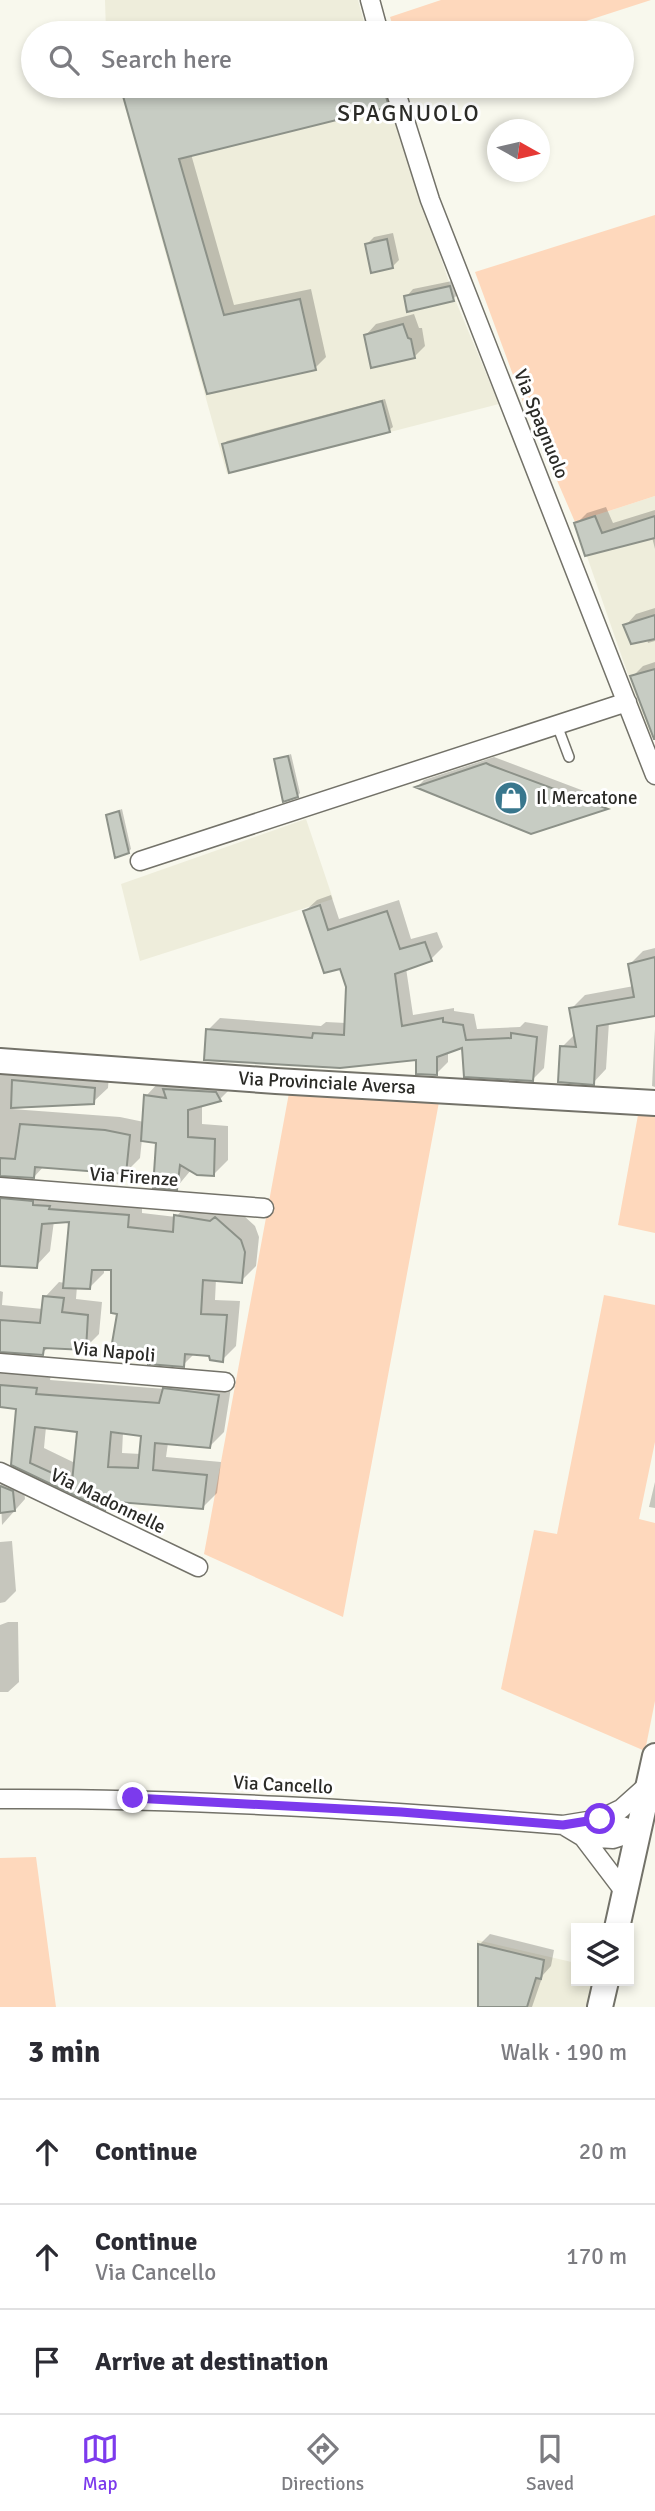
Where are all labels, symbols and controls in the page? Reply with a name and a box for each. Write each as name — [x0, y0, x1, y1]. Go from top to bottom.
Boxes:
search box — [21, 21, 634, 98]
icon: search — [45, 41, 83, 79]
text: Search here — [101, 44, 232, 76]
district label: SPAGNUOLO — [337, 99, 481, 128]
north arrow — [487, 119, 550, 182]
street label: Via Spagnuolo — [508, 366, 574, 482]
shop icon: Il Mercatone — [492, 779, 530, 817]
place label: Il Mercatone — [536, 786, 637, 810]
street label: Via Provinciale Aversa — [238, 1066, 416, 1100]
street label: Via Firenze — [89, 1162, 179, 1192]
street label: Via Napoli — [72, 1336, 156, 1368]
street label: Via Madonnelle — [46, 1463, 170, 1539]
street label: Via Cancello — [232, 1770, 334, 1800]
route end — [117, 1782, 148, 1813]
route start — [584, 1803, 615, 1834]
map controls — [571, 1923, 634, 1986]
button: layers — [571, 1923, 634, 1986]
text: 3 min — [28, 2034, 100, 2071]
text: Walk · 190 m — [501, 2038, 627, 2067]
icon: ahead — [28, 2133, 66, 2171]
text: Continue — [95, 2136, 197, 2168]
text: 20 m — [579, 2137, 627, 2166]
text: Continue — [95, 2226, 197, 2258]
icon: ahead — [28, 2238, 66, 2276]
text: 170 m — [566, 2242, 627, 2271]
text: Via Cancello — [95, 2258, 216, 2287]
icon: arrive — [28, 2343, 66, 2381]
text: Arrive at destination — [95, 2346, 328, 2378]
tab: Map — [81, 2430, 119, 2496]
tab: Directions — [281, 2430, 364, 2496]
tab: Saved — [526, 2430, 574, 2496]

